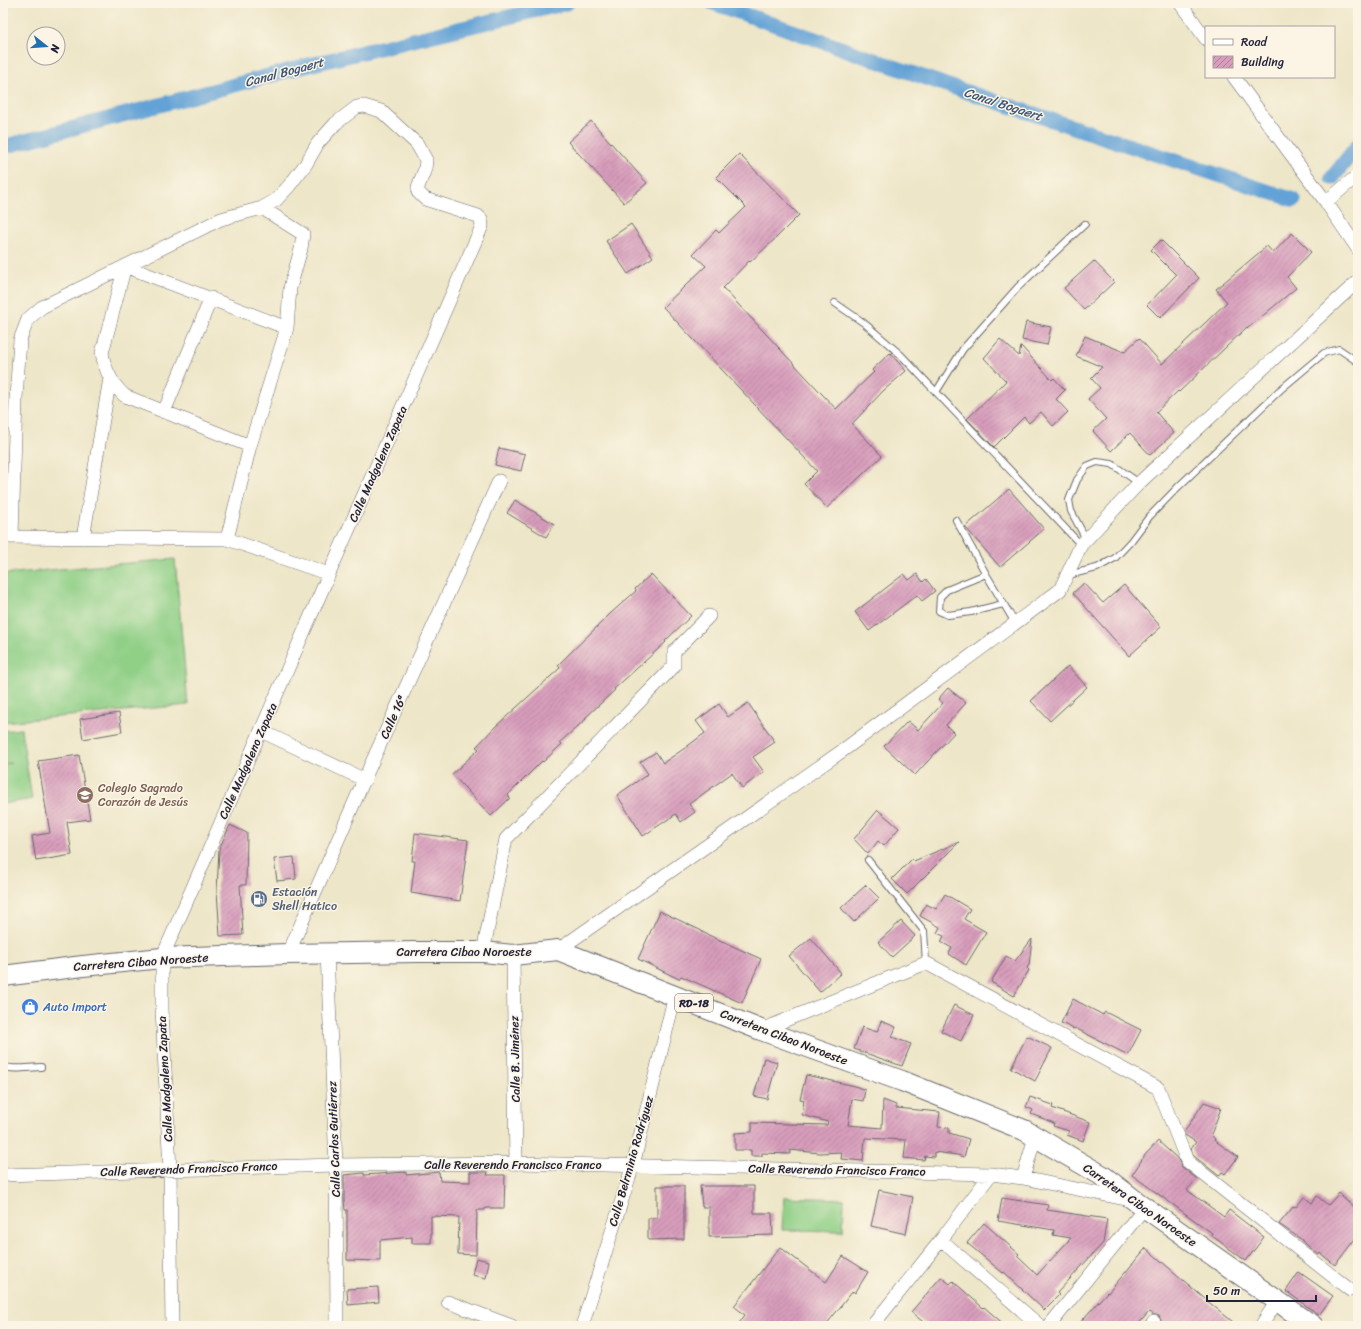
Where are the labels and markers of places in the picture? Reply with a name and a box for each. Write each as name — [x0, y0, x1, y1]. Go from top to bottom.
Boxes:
place label: Colegio Sagrado Corazón de Jesús — [98, 777, 188, 813]
school or university icon: Colegio Sagrado Corazón de Jesús — [75, 785, 95, 805]
place label: Estación Shell Hatico — [272, 881, 337, 917]
fuel station icon: Estación Shell Hatico — [249, 889, 269, 909]
place label: Auto Import — [42, 996, 107, 1018]
shop icon: Auto Import — [20, 997, 40, 1017]

